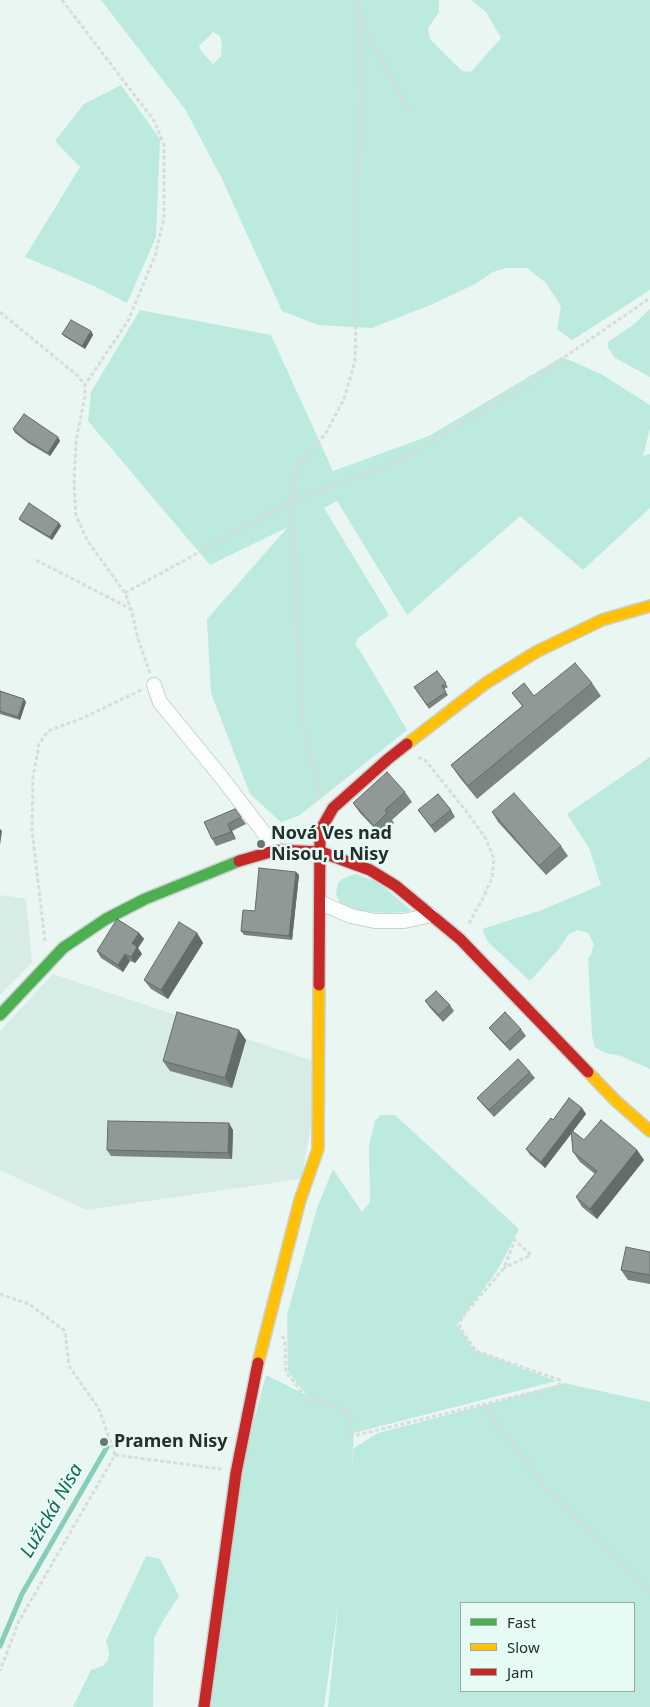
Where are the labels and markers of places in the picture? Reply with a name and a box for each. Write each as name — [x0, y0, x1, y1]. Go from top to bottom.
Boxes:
place label: Nová Ves nad Nisou, u Nisy — [271, 823, 392, 866]
marker: Nová Ves nad Nisou, u Nisy — [255, 838, 267, 850]
place label: Pramen Nisy — [114, 1431, 228, 1453]
marker: Pramen Nisy — [98, 1436, 110, 1448]

